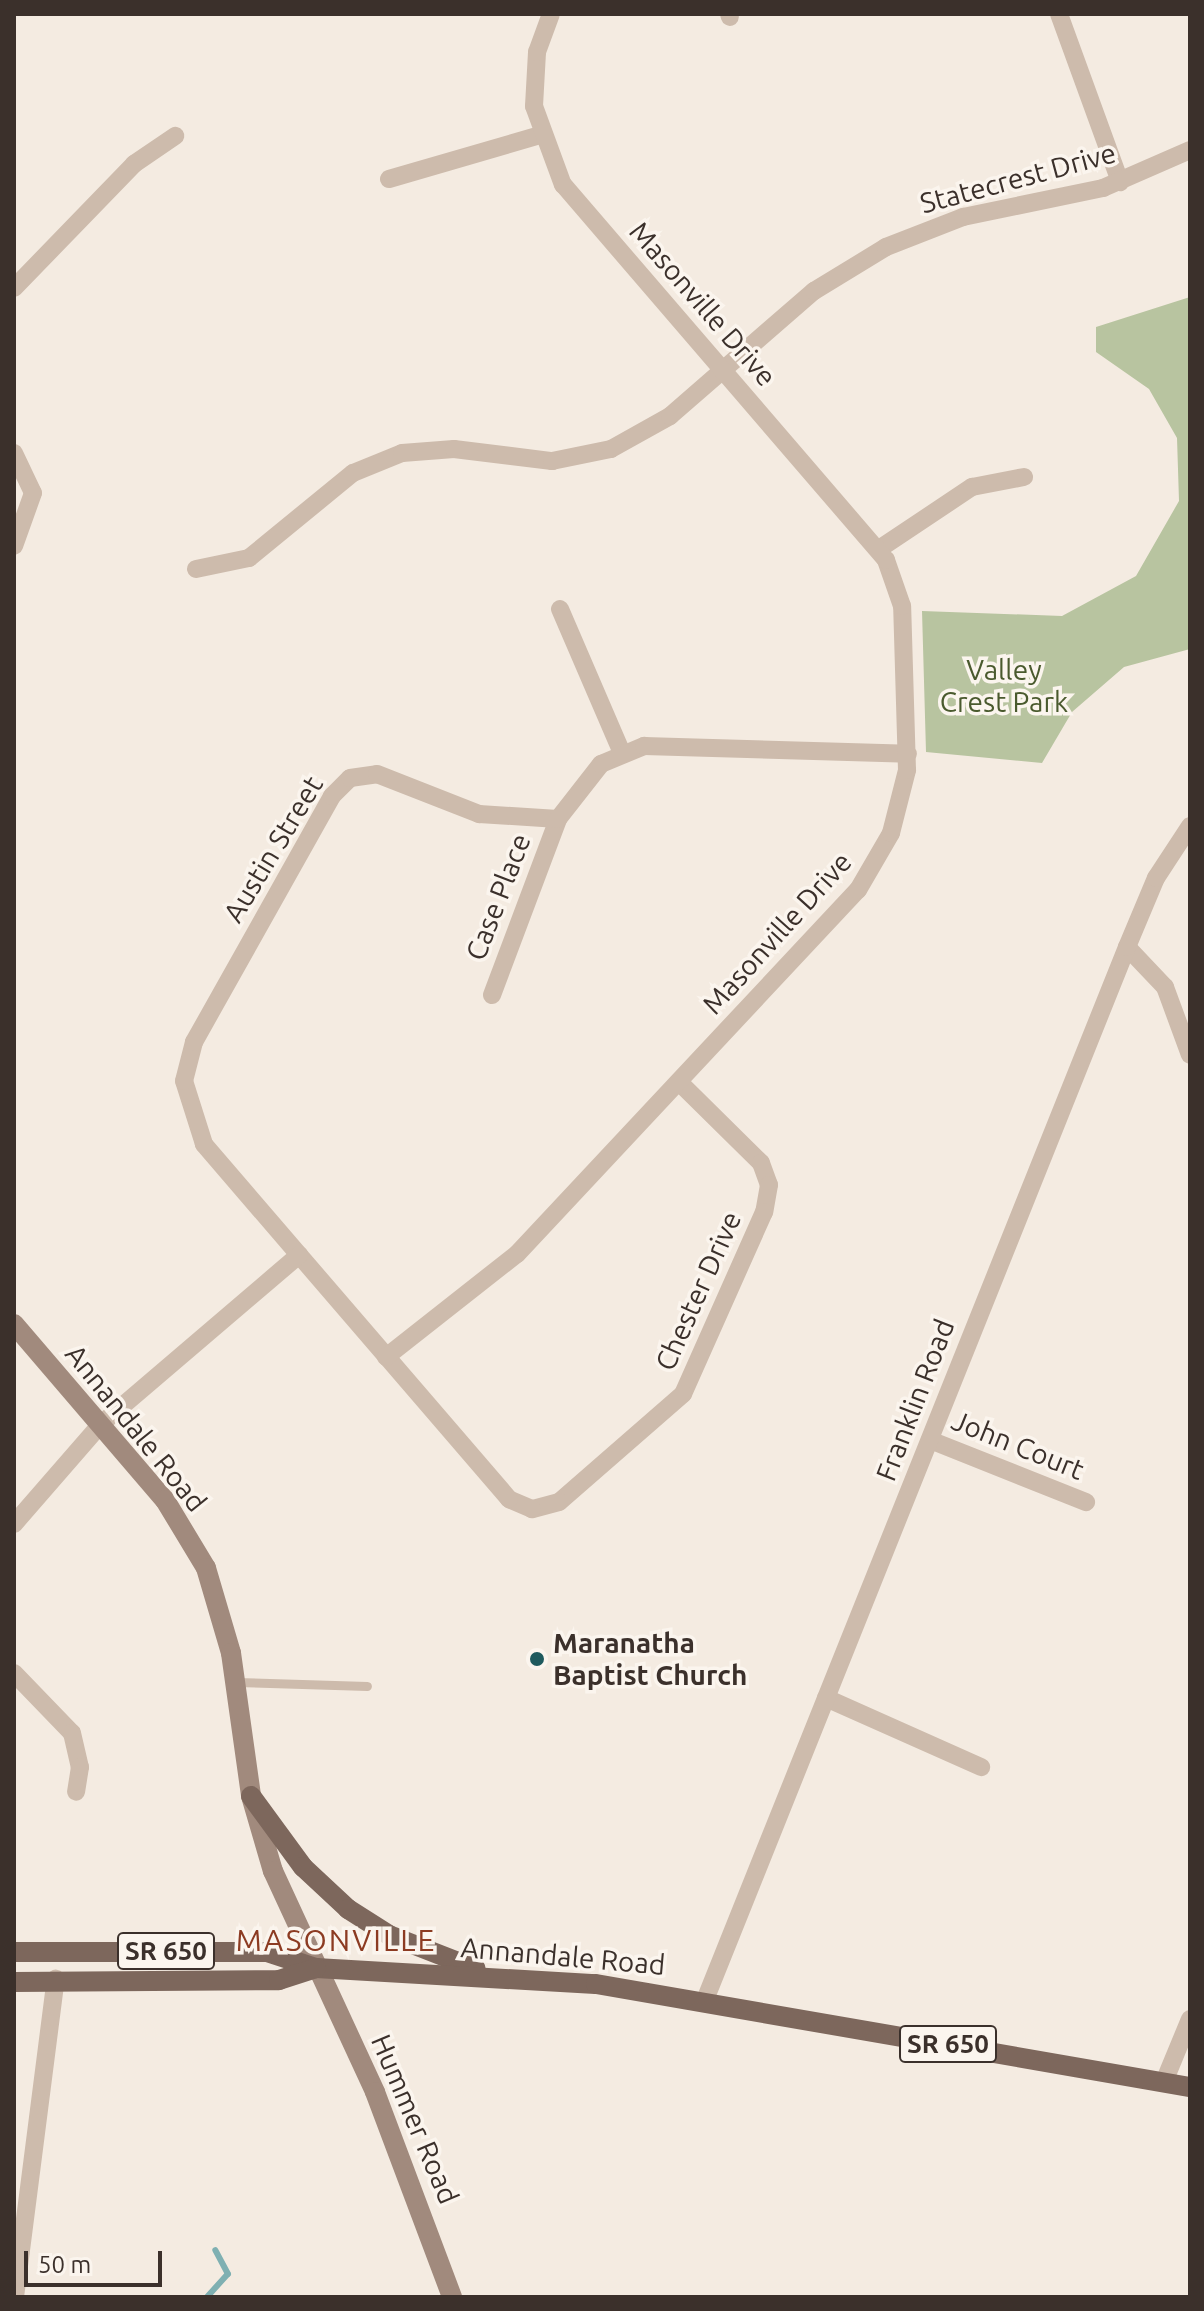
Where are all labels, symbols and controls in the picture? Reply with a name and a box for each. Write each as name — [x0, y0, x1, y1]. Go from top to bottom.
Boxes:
street label: Statecrest Drive — [916, 136, 1120, 220]
street label: Masonville Drive — [623, 215, 783, 393]
park label: Valley Crest Park — [940, 653, 1068, 719]
street label: Austin Street — [216, 770, 330, 928]
street label: Case Place — [459, 829, 537, 965]
street label: Masonville Drive — [695, 845, 859, 1021]
street label: Chester Drive — [648, 1206, 748, 1376]
street label: Franklin Road — [869, 1314, 961, 1486]
street label: Annandale Road — [58, 1338, 214, 1518]
street label: John Court — [947, 1403, 1089, 1487]
place label: Maranatha Baptist Church — [553, 1626, 747, 1692]
marker: Maranatha Baptist Church — [528, 1650, 546, 1668]
district label: MASONVILLE — [236, 1922, 436, 1958]
road number: SR 650 — [116, 1929, 216, 1973]
street label: Annandale Road — [459, 1930, 667, 1982]
road number: SR 650 — [898, 2022, 998, 2066]
street label: Hummer Road — [364, 2029, 466, 2209]
scale bar — [28, 2235, 166, 2285]
text: 50 m — [38, 2251, 91, 2278]

